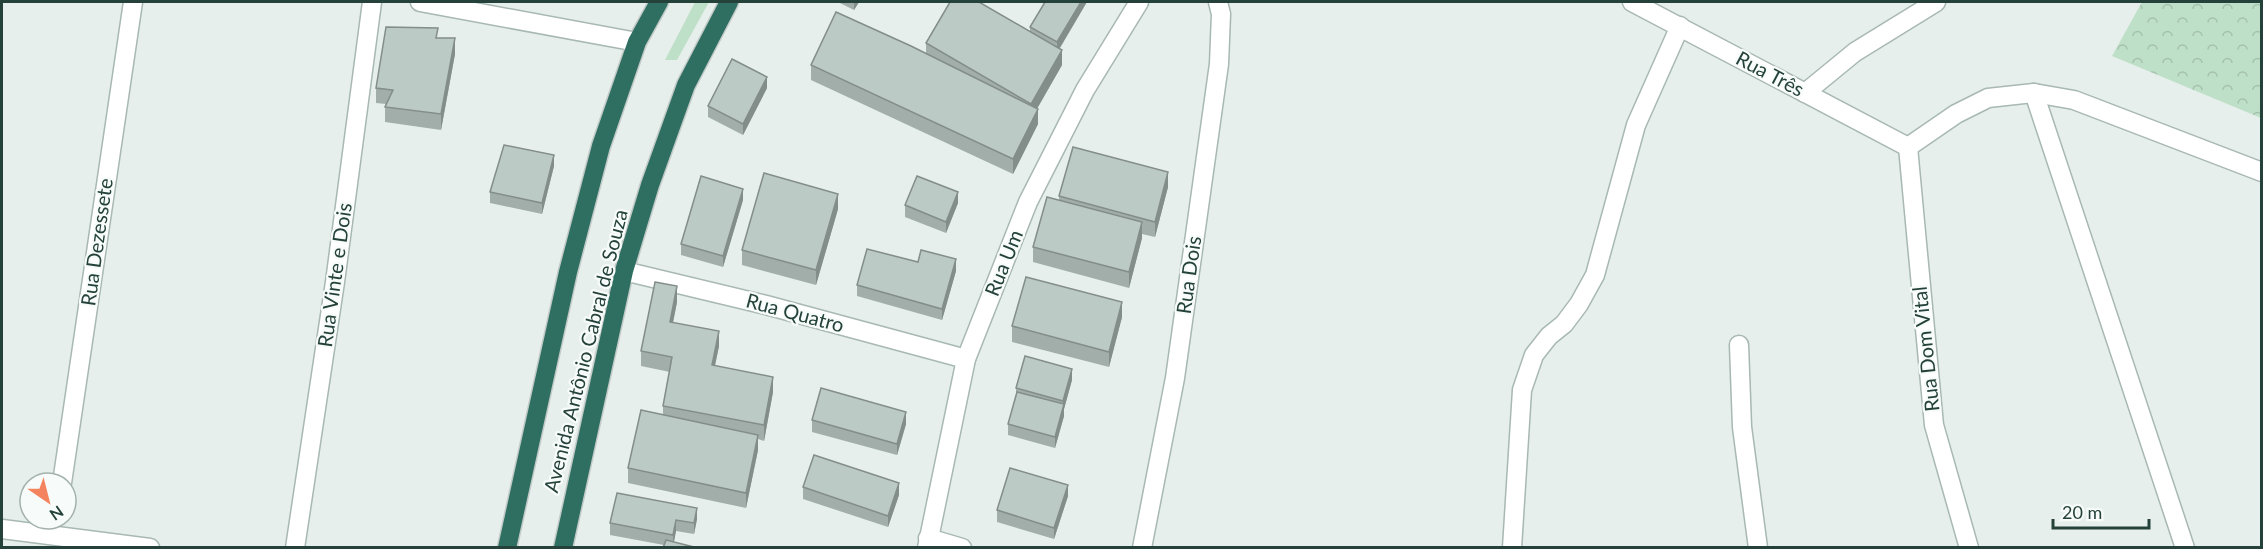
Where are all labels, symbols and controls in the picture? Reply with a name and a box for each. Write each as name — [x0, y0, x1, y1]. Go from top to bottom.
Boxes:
street label: Rua Três — [1732, 45, 1809, 101]
street label: Rua Dezessete — [75, 176, 117, 307]
street label: Rua Vinte e Dois — [312, 201, 356, 348]
street label: Avenida Antônio Cabral de Souza — [538, 207, 632, 495]
street label: Rua Um — [979, 226, 1027, 299]
street label: Rua Dois — [1171, 234, 1205, 315]
street label: Rua Dom Vital — [1906, 285, 1944, 413]
street label: Rua Quatro — [744, 287, 847, 337]
north arrow — [18, 471, 78, 531]
scale bar — [2053, 492, 2149, 530]
text: 20 m — [2062, 501, 2102, 523]
text: N — [46, 502, 67, 525]

